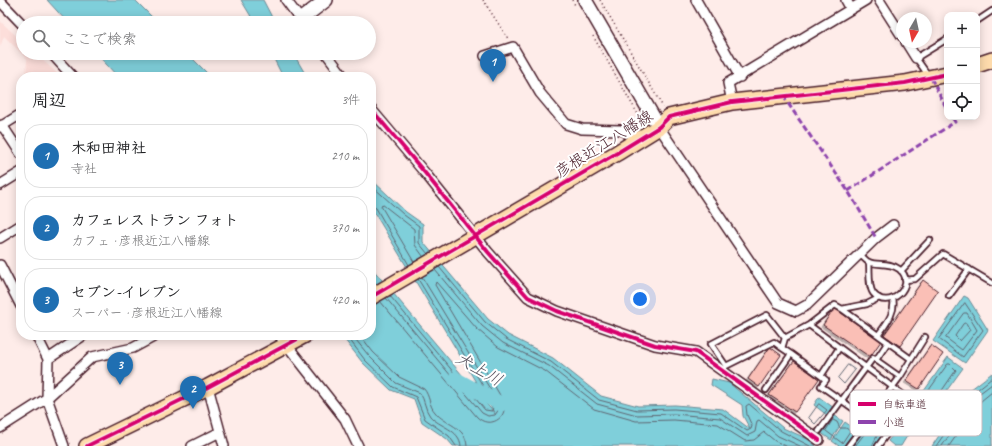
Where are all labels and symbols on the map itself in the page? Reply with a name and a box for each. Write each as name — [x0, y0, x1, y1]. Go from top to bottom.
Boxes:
north arrow — [896, 12, 932, 48]
pin: 1 — [480, 49, 506, 82]
street label: 彦根近江八幡線 — [551, 106, 657, 182]
your location — [630, 289, 650, 309]
water label: 犬上川 — [452, 347, 506, 391]
pin: 3 — [107, 352, 133, 385]
pin: 2 — [180, 376, 206, 409]
legend — [850, 390, 982, 436]
text: 自転車道 — [883, 397, 927, 411]
text: 小道 — [883, 415, 905, 429]

